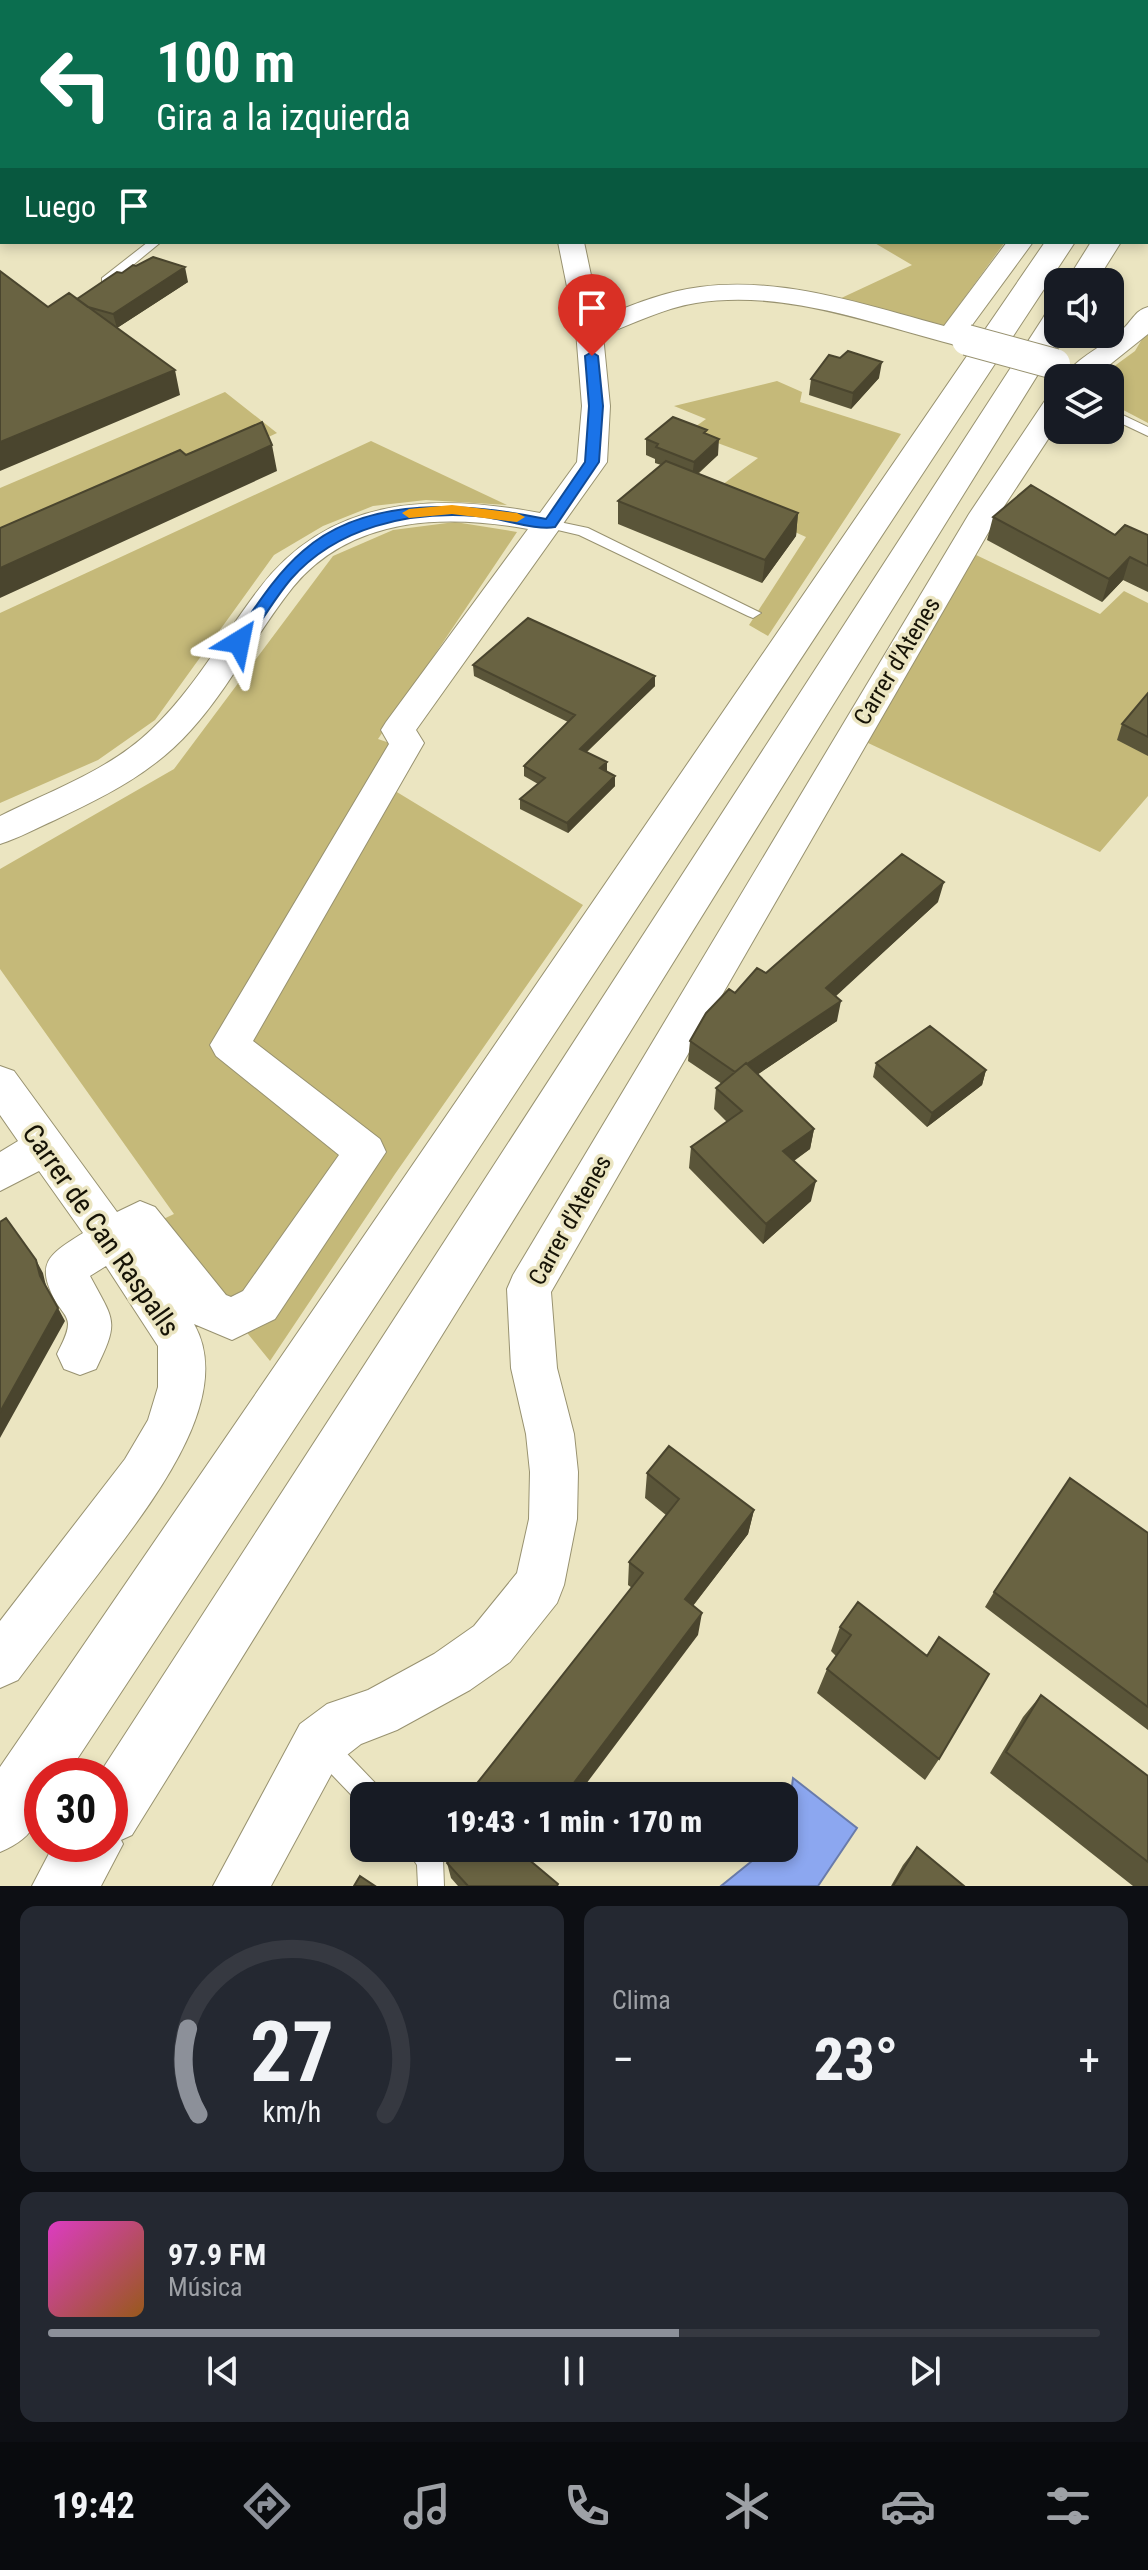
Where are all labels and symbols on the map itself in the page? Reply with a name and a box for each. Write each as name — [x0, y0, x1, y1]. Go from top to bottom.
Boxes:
pin — [558, 274, 626, 356]
street label: Carrer d'Atenes — [848, 592, 946, 730]
position arrow — [197, 600, 281, 684]
street label: Carrer de Can Raspalls — [16, 1118, 186, 1342]
street label: Carrer d'Atenes — [523, 1150, 617, 1290]
speed limit sign: 30 — [24, 1758, 128, 1862]

